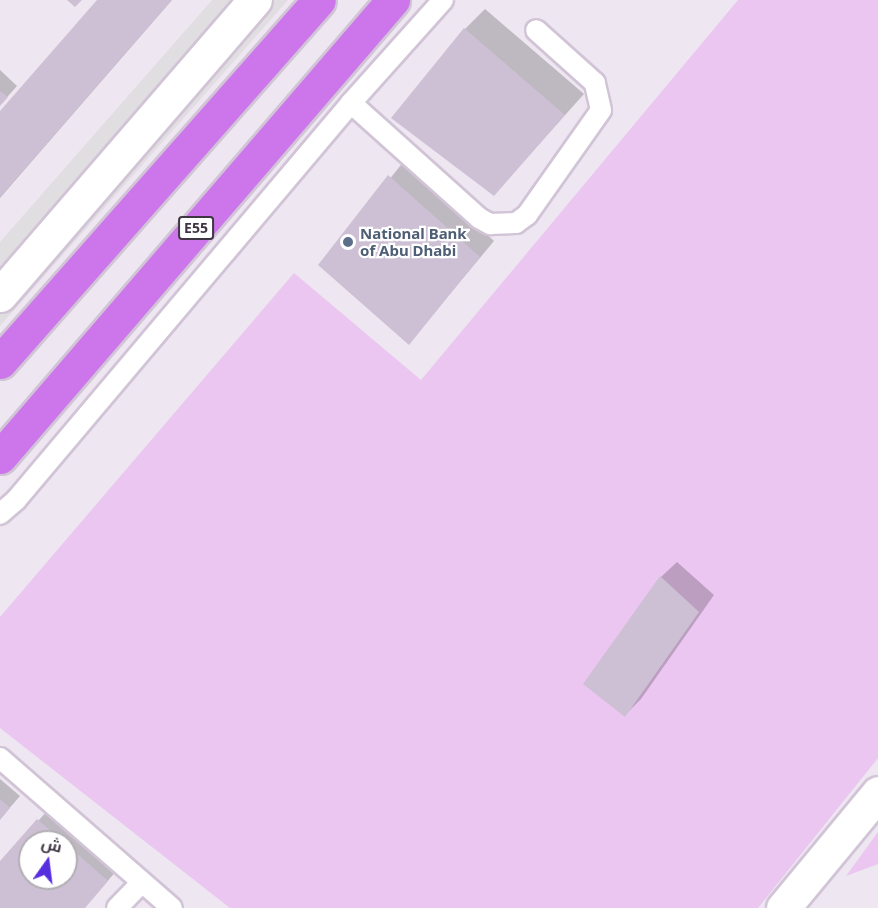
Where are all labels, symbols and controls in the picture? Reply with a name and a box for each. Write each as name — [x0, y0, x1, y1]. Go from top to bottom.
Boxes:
road number: E55 — [178, 217, 214, 239]
place label: National Bank of Abu Dhabi — [360, 224, 467, 259]
marker: National Bank of Abu Dhabi — [341, 235, 355, 249]
north arrow — [18, 830, 78, 890]
text: ش — [39, 831, 64, 858]

